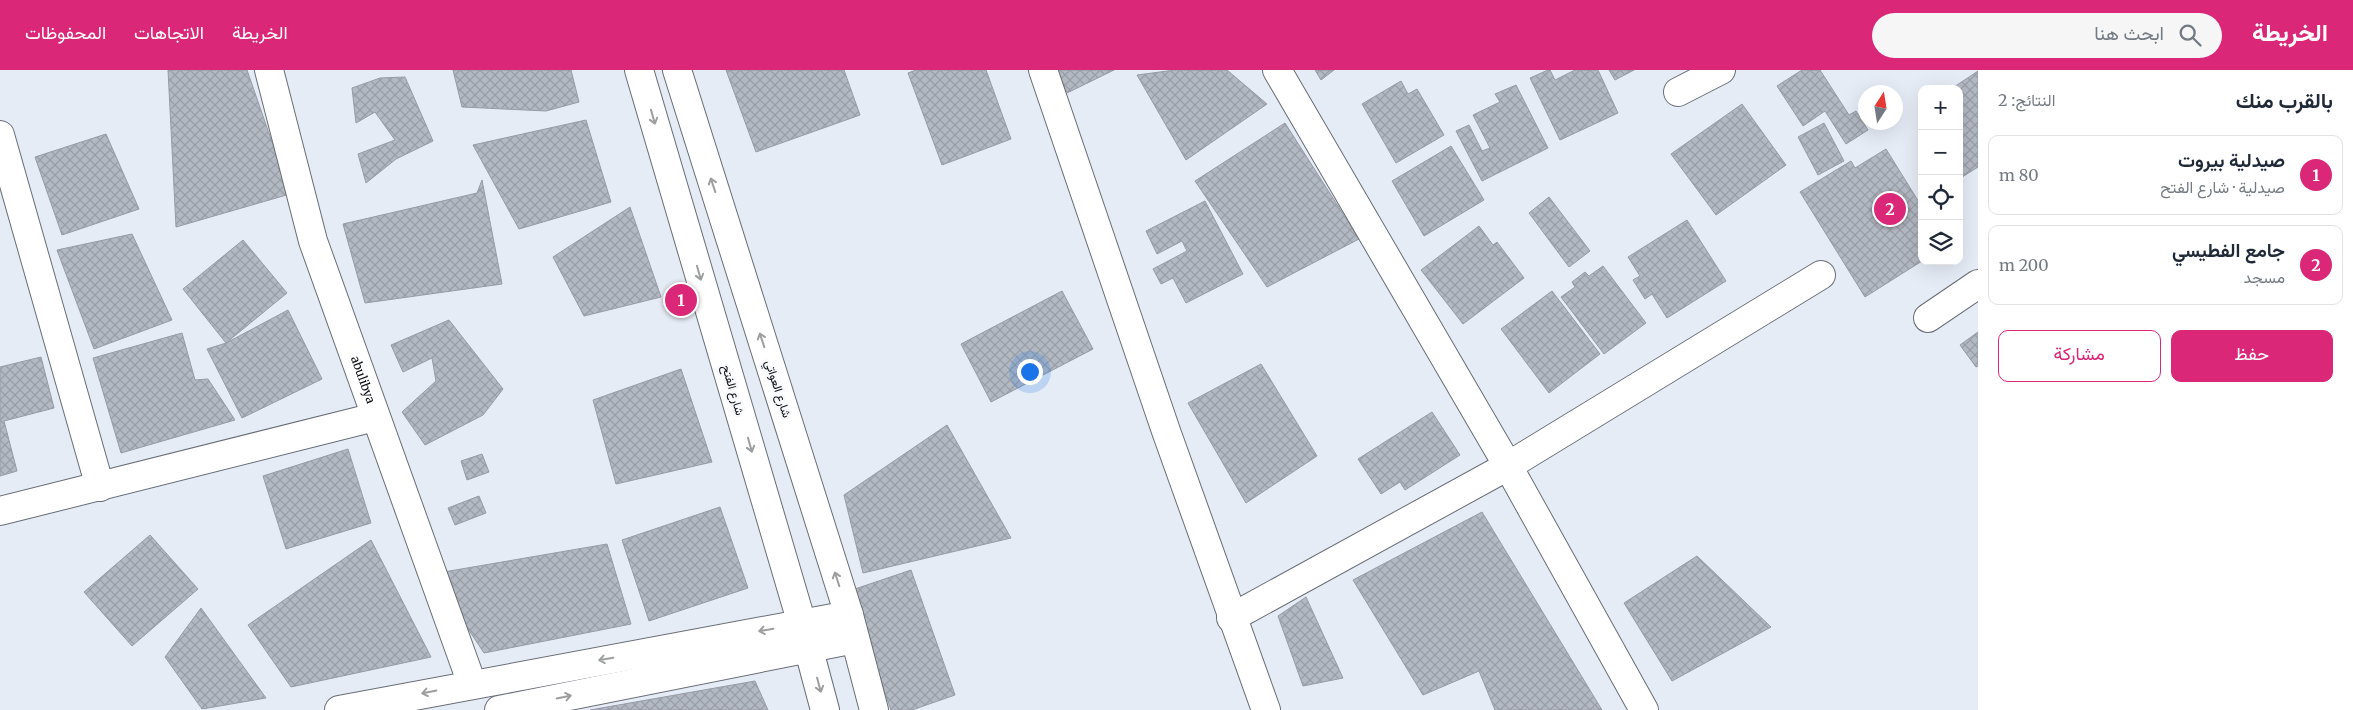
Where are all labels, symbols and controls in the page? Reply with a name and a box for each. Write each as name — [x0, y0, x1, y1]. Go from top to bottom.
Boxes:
search box — [1872, 13, 2222, 58]
text: الخريطة — [2252, 17, 2328, 48]
text: المحفوظات — [25, 21, 106, 44]
text: الاتجاهات — [134, 21, 204, 44]
text: الخريطة — [232, 21, 288, 44]
text: ابحث هنا — [2094, 21, 2164, 45]
icon: search — [2176, 21, 2204, 49]
north arrow — [1858, 85, 1903, 130]
map controls — [1918, 85, 1963, 265]
button: + — [1918, 85, 1963, 130]
text: بالقرب منك — [2236, 87, 2333, 114]
text: النتائج: 2 — [1998, 90, 2055, 110]
one-way arrow — [648, 108, 658, 124]
button: − — [1918, 130, 1963, 175]
text: صيدلية بيروت — [2178, 148, 2285, 172]
text: 80 m — [1999, 165, 2039, 185]
text: 1 — [2312, 165, 2320, 185]
button: locate — [1918, 175, 1963, 220]
text: صيدلية · شارع الفتح — [2160, 177, 2285, 197]
one-way arrow — [708, 178, 718, 194]
pin: 2 — [1874, 190, 1906, 228]
button: layers — [1918, 220, 1963, 265]
text: جامع الفطيسي — [2172, 238, 2285, 262]
text: 200 m — [1999, 255, 2049, 275]
text: 2 — [2311, 255, 2321, 275]
one-way arrow — [694, 264, 704, 280]
text: مسجد — [2244, 267, 2285, 287]
pin: 1 — [665, 281, 697, 319]
button: مشاركة — [1998, 330, 2161, 382]
button: حفظ — [2171, 330, 2333, 382]
one-way arrow — [757, 333, 766, 349]
street label: abulibya — [348, 354, 379, 406]
street label: شارع العواتي — [759, 358, 795, 420]
your location — [1017, 359, 1043, 385]
street label: شارع الفتح — [717, 363, 748, 417]
one-way arrow — [745, 437, 755, 453]
one-way arrow — [832, 571, 842, 587]
one-way arrow — [759, 626, 775, 636]
one-way arrow — [599, 655, 615, 665]
one-way arrow — [815, 677, 824, 693]
one-way arrow — [422, 688, 438, 697]
one-way arrow — [556, 692, 572, 701]

